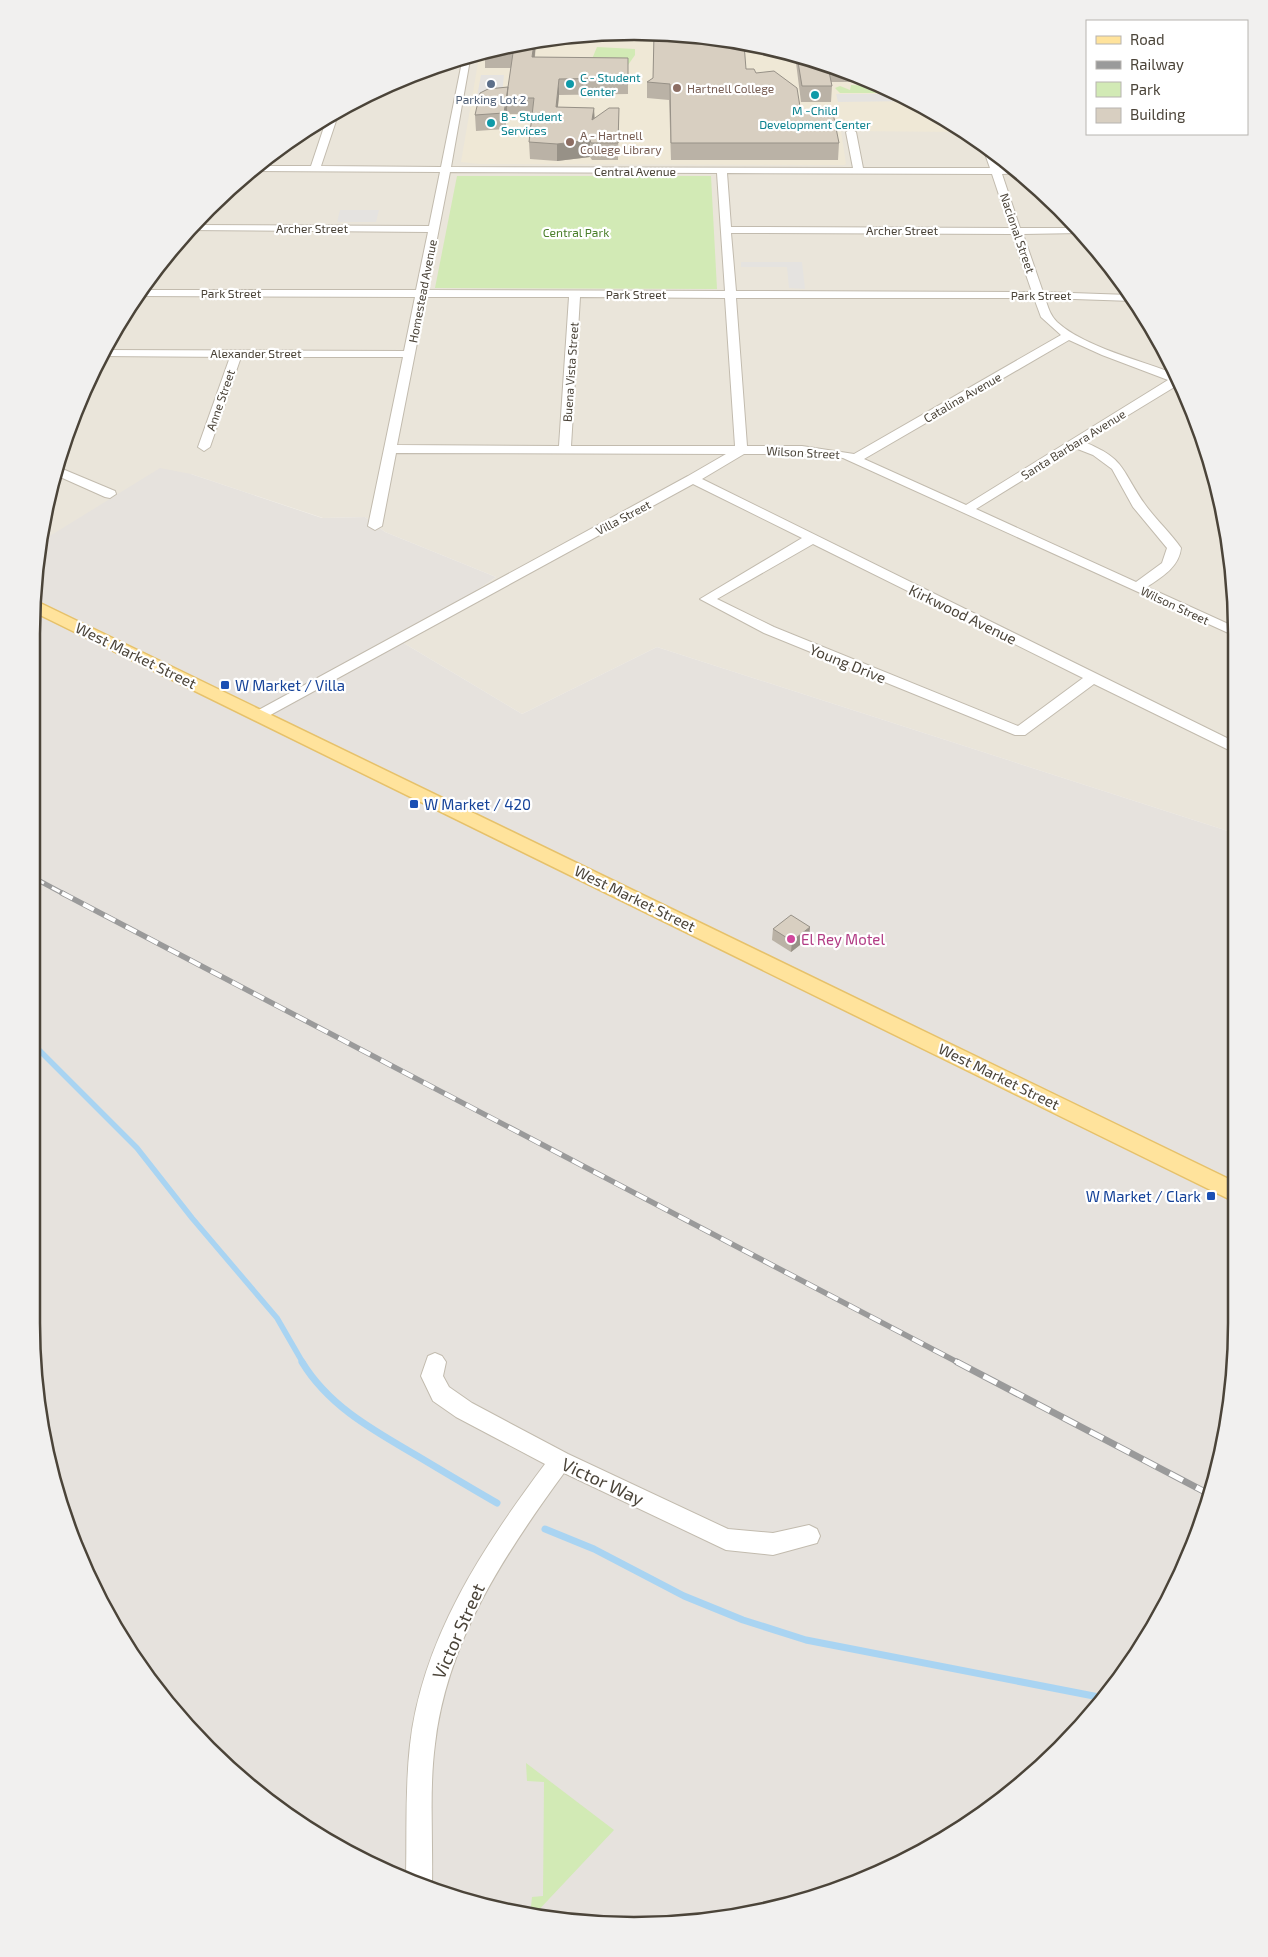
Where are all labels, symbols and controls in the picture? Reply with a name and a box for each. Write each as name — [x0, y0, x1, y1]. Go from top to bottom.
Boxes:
legend — [1086, 20, 1248, 135]
text: Road — [1130, 30, 1165, 48]
text: Railway — [1130, 55, 1184, 73]
place label: C - Student Center — [580, 70, 641, 98]
marker: Parking Lot 2 — [485, 78, 497, 90]
marker: C - Student Center — [564, 78, 576, 90]
text: Park — [1130, 80, 1161, 98]
place label: Hartnell College — [687, 81, 774, 95]
marker: Hartnell College — [671, 82, 683, 94]
marker: M -Child Development Center — [809, 89, 821, 101]
place label: Parking Lot 2 — [456, 92, 527, 106]
place label: M -Child Development Center — [759, 103, 871, 131]
text: Building — [1130, 105, 1186, 123]
place label: B - Student Services — [501, 109, 563, 137]
marker: B - Student Services — [485, 117, 497, 129]
place label: A - Hartnell College Library — [580, 128, 662, 156]
marker: A - Hartnell College Library — [564, 136, 576, 148]
street label: Central Avenue — [594, 164, 676, 178]
street label: Nacional Street — [998, 191, 1038, 275]
street label: Archer Street — [276, 221, 348, 235]
street label: Archer Street — [866, 223, 938, 237]
park label: Central Park — [543, 225, 609, 239]
street label: Homestead Avenue — [405, 238, 439, 344]
street label: Park Street — [201, 286, 262, 300]
street label: Park Street — [606, 287, 667, 301]
street label: Park Street — [1011, 288, 1072, 302]
street label: Buena Vista Street — [560, 321, 581, 422]
street label: Alexander Street — [210, 346, 302, 360]
street label: Anne Street — [203, 367, 237, 432]
street label: Catalina Avenue — [921, 369, 1003, 425]
street label: Santa Barbara Avenue — [1018, 406, 1128, 482]
street label: Wilson Street — [766, 443, 841, 461]
street label: Villa Street — [593, 497, 653, 537]
street label: Kirkwood Avenue — [906, 580, 1020, 648]
street label: Wilson Street — [1139, 583, 1212, 627]
street label: West Market Street — [73, 618, 200, 692]
street label: Young Drive — [807, 640, 889, 686]
place label: W Market / Villa — [235, 676, 345, 694]
marker: W Market / Villa — [219, 679, 231, 691]
place label: W Market / 420 — [424, 795, 531, 813]
marker: W Market / 420 — [408, 798, 420, 810]
street label: West Market Street — [572, 861, 699, 935]
place label: El Rey Motel — [801, 930, 885, 948]
marker: El Rey Motel — [785, 933, 797, 945]
street label: West Market Street — [936, 1039, 1063, 1113]
place label: W Market / Clark — [1086, 1187, 1201, 1205]
marker: W Market / Clark — [1205, 1190, 1217, 1202]
street label: Victor Way — [558, 1452, 648, 1510]
street label: Victor Street — [427, 1580, 489, 1682]

